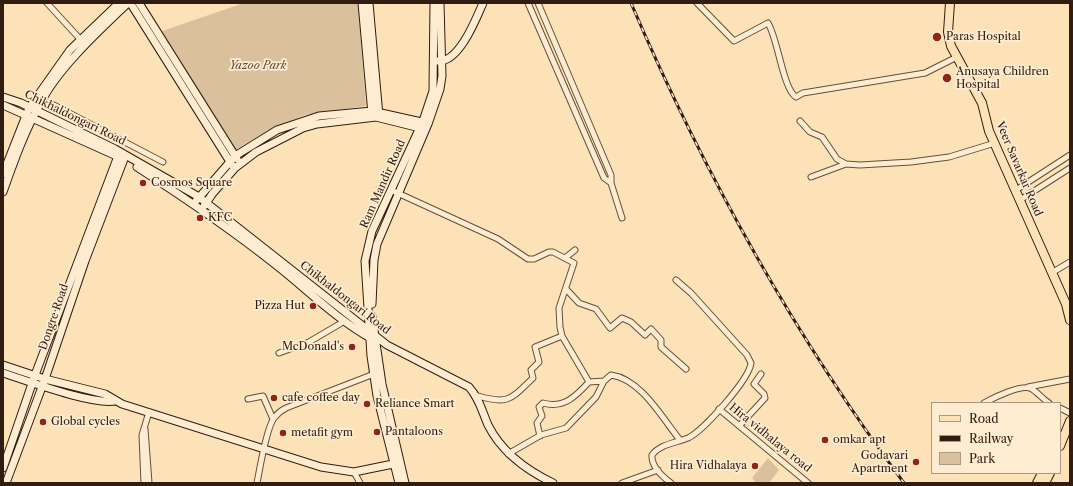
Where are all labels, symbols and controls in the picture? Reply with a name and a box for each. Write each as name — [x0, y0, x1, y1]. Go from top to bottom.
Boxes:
place label: Paras Hospital — [946, 30, 1021, 44]
marker: Paras Hospital — [931, 31, 943, 43]
park label: Yazoo Park — [230, 59, 286, 73]
place label: Anusaya Children Hospital — [956, 65, 1049, 91]
marker: Anusaya Children Hospital — [941, 72, 953, 84]
street label: Chikhaldongari Road — [22, 88, 128, 148]
street label: Veer Savarkar Road — [993, 120, 1045, 218]
street label: Ram Mandir Road — [358, 138, 408, 230]
place label: Cosmos Square — [151, 176, 232, 190]
marker: Cosmos Square — [138, 178, 148, 188]
place label: KFC — [208, 211, 232, 225]
marker: KFC — [195, 213, 205, 223]
street label: Chikhaldongari Road — [297, 259, 393, 337]
street label: Dongre Road — [37, 282, 71, 352]
place label: Pizza Hut — [254, 299, 305, 313]
marker: Pizza Hut — [308, 301, 318, 311]
place label: McDonald's — [282, 340, 344, 354]
marker: McDonald's — [347, 342, 357, 352]
place label: cafe coffee day — [282, 391, 360, 405]
marker: cafe coffee day — [269, 393, 279, 403]
place label: Reliance Smart — [375, 397, 454, 411]
marker: Reliance Smart — [362, 399, 372, 409]
street label: Hira vidhalaya road — [726, 401, 814, 475]
legend — [931, 402, 1061, 474]
text: Road — [969, 411, 999, 426]
place label: Global cycles — [51, 415, 120, 429]
marker: Global cycles — [38, 417, 48, 427]
place label: Pantaloons — [385, 425, 443, 439]
place label: metafit gym — [291, 426, 353, 440]
marker: Pantaloons — [372, 427, 382, 437]
marker: metafit gym — [278, 428, 288, 438]
text: Railway — [969, 431, 1014, 446]
place label: omkar apt — [833, 433, 886, 447]
marker: omkar apt — [820, 435, 830, 445]
place label: Godavari Apartment — [852, 449, 908, 475]
text: Park — [969, 451, 995, 466]
marker: Godavari Apartment — [911, 457, 921, 467]
place label: Hira Vidhalaya — [670, 459, 747, 473]
marker: Hira Vidhalaya — [750, 461, 760, 471]

